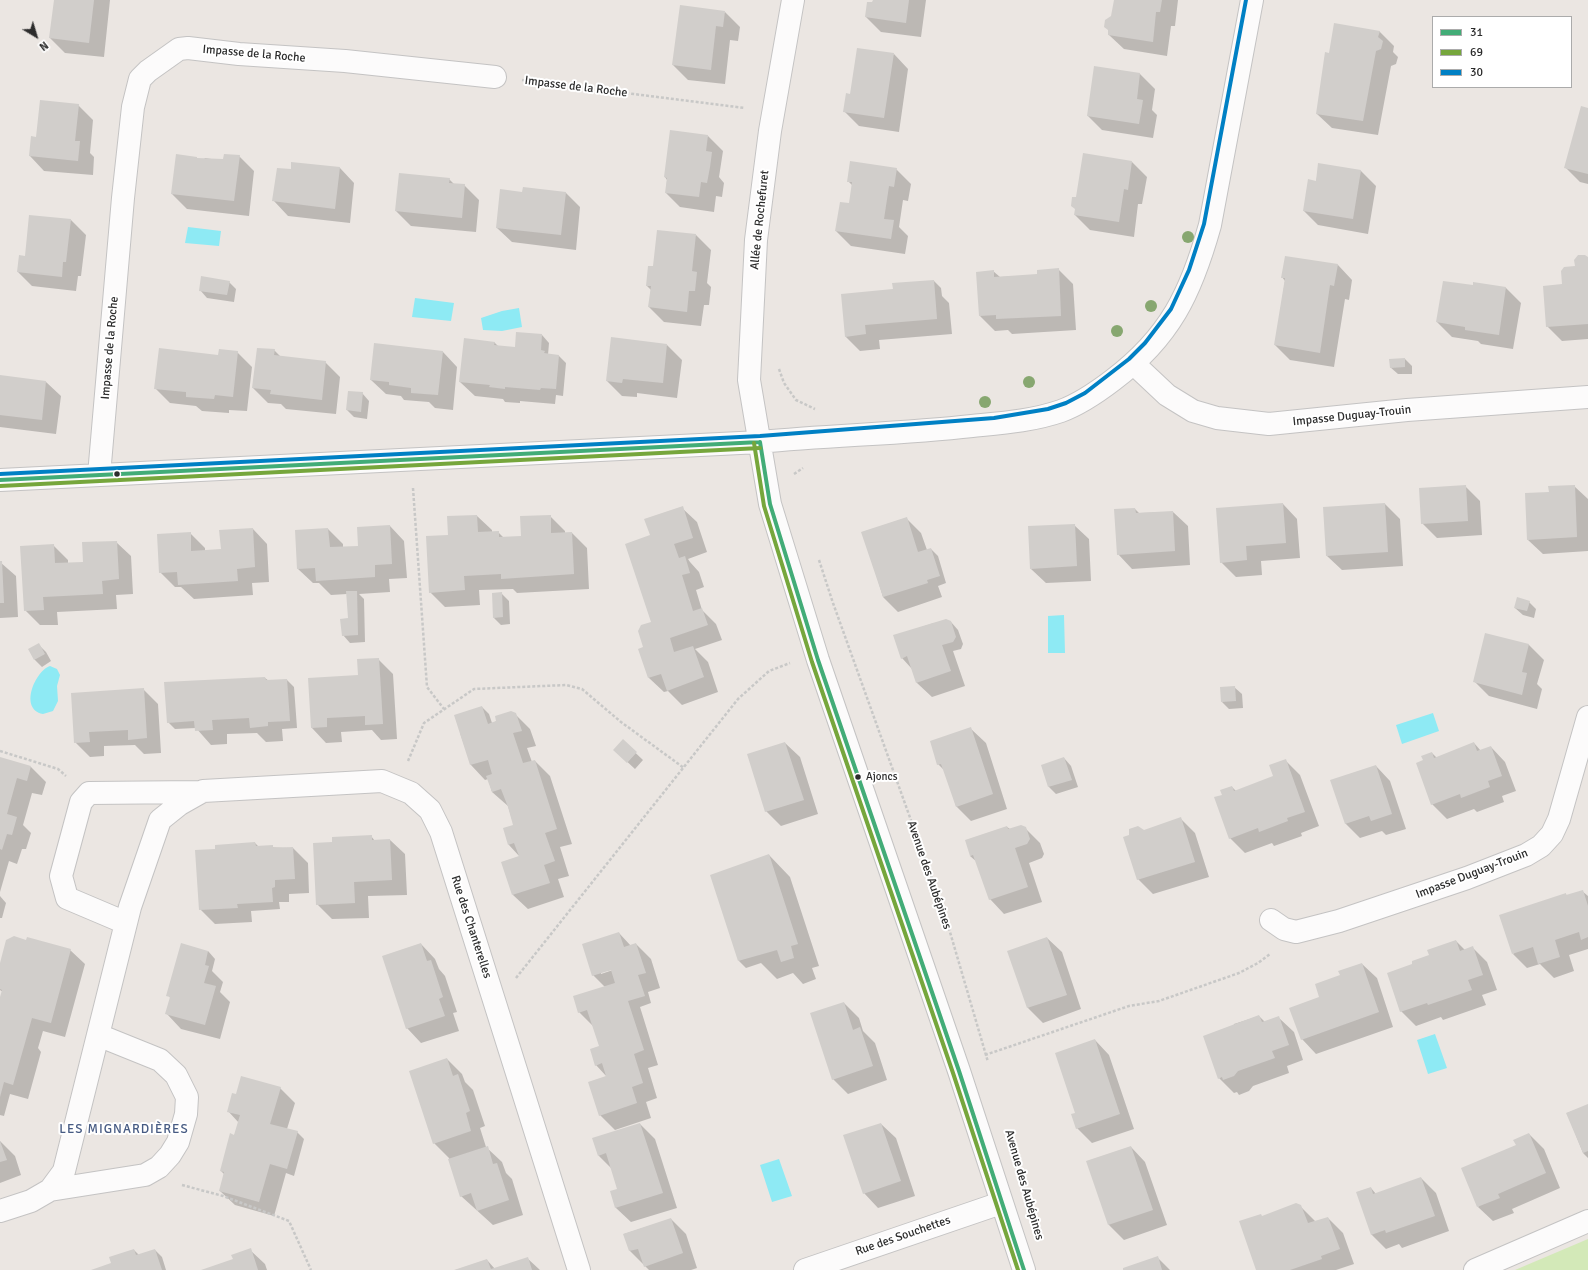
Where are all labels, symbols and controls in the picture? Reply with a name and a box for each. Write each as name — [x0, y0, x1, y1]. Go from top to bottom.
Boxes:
north arrow — [16, 16, 56, 56]
legend — [1432, 16, 1572, 88]
text: 31 — [1470, 25, 1483, 40]
text: N — [37, 38, 51, 53]
street label: Impasse de la Roche — [202, 42, 306, 66]
text: 69 — [1470, 45, 1483, 60]
text: 30 — [1470, 65, 1483, 80]
street label: Impasse de la Roche — [524, 74, 628, 100]
street label: Allée de Rochefuret — [748, 169, 772, 271]
street label: Impasse de la Roche — [98, 296, 122, 400]
street label: Impasse Duguay-Trouin — [1292, 403, 1412, 429]
unlabelled marker — [112, 469, 122, 479]
place label: Ajoncs — [866, 770, 898, 784]
marker: Ajoncs — [853, 772, 863, 782]
street label: Avenue des Aubépines — [904, 819, 954, 931]
street label: Impasse Duguay-Trouin — [1414, 846, 1530, 902]
street label: Rue des Chanterelles — [448, 874, 494, 980]
district label: LES MIGNARDIÈRES — [59, 1122, 189, 1138]
street label: Avenue des Aubépines — [1001, 1128, 1047, 1242]
street label: Rue des Souchettes — [854, 1213, 952, 1259]

